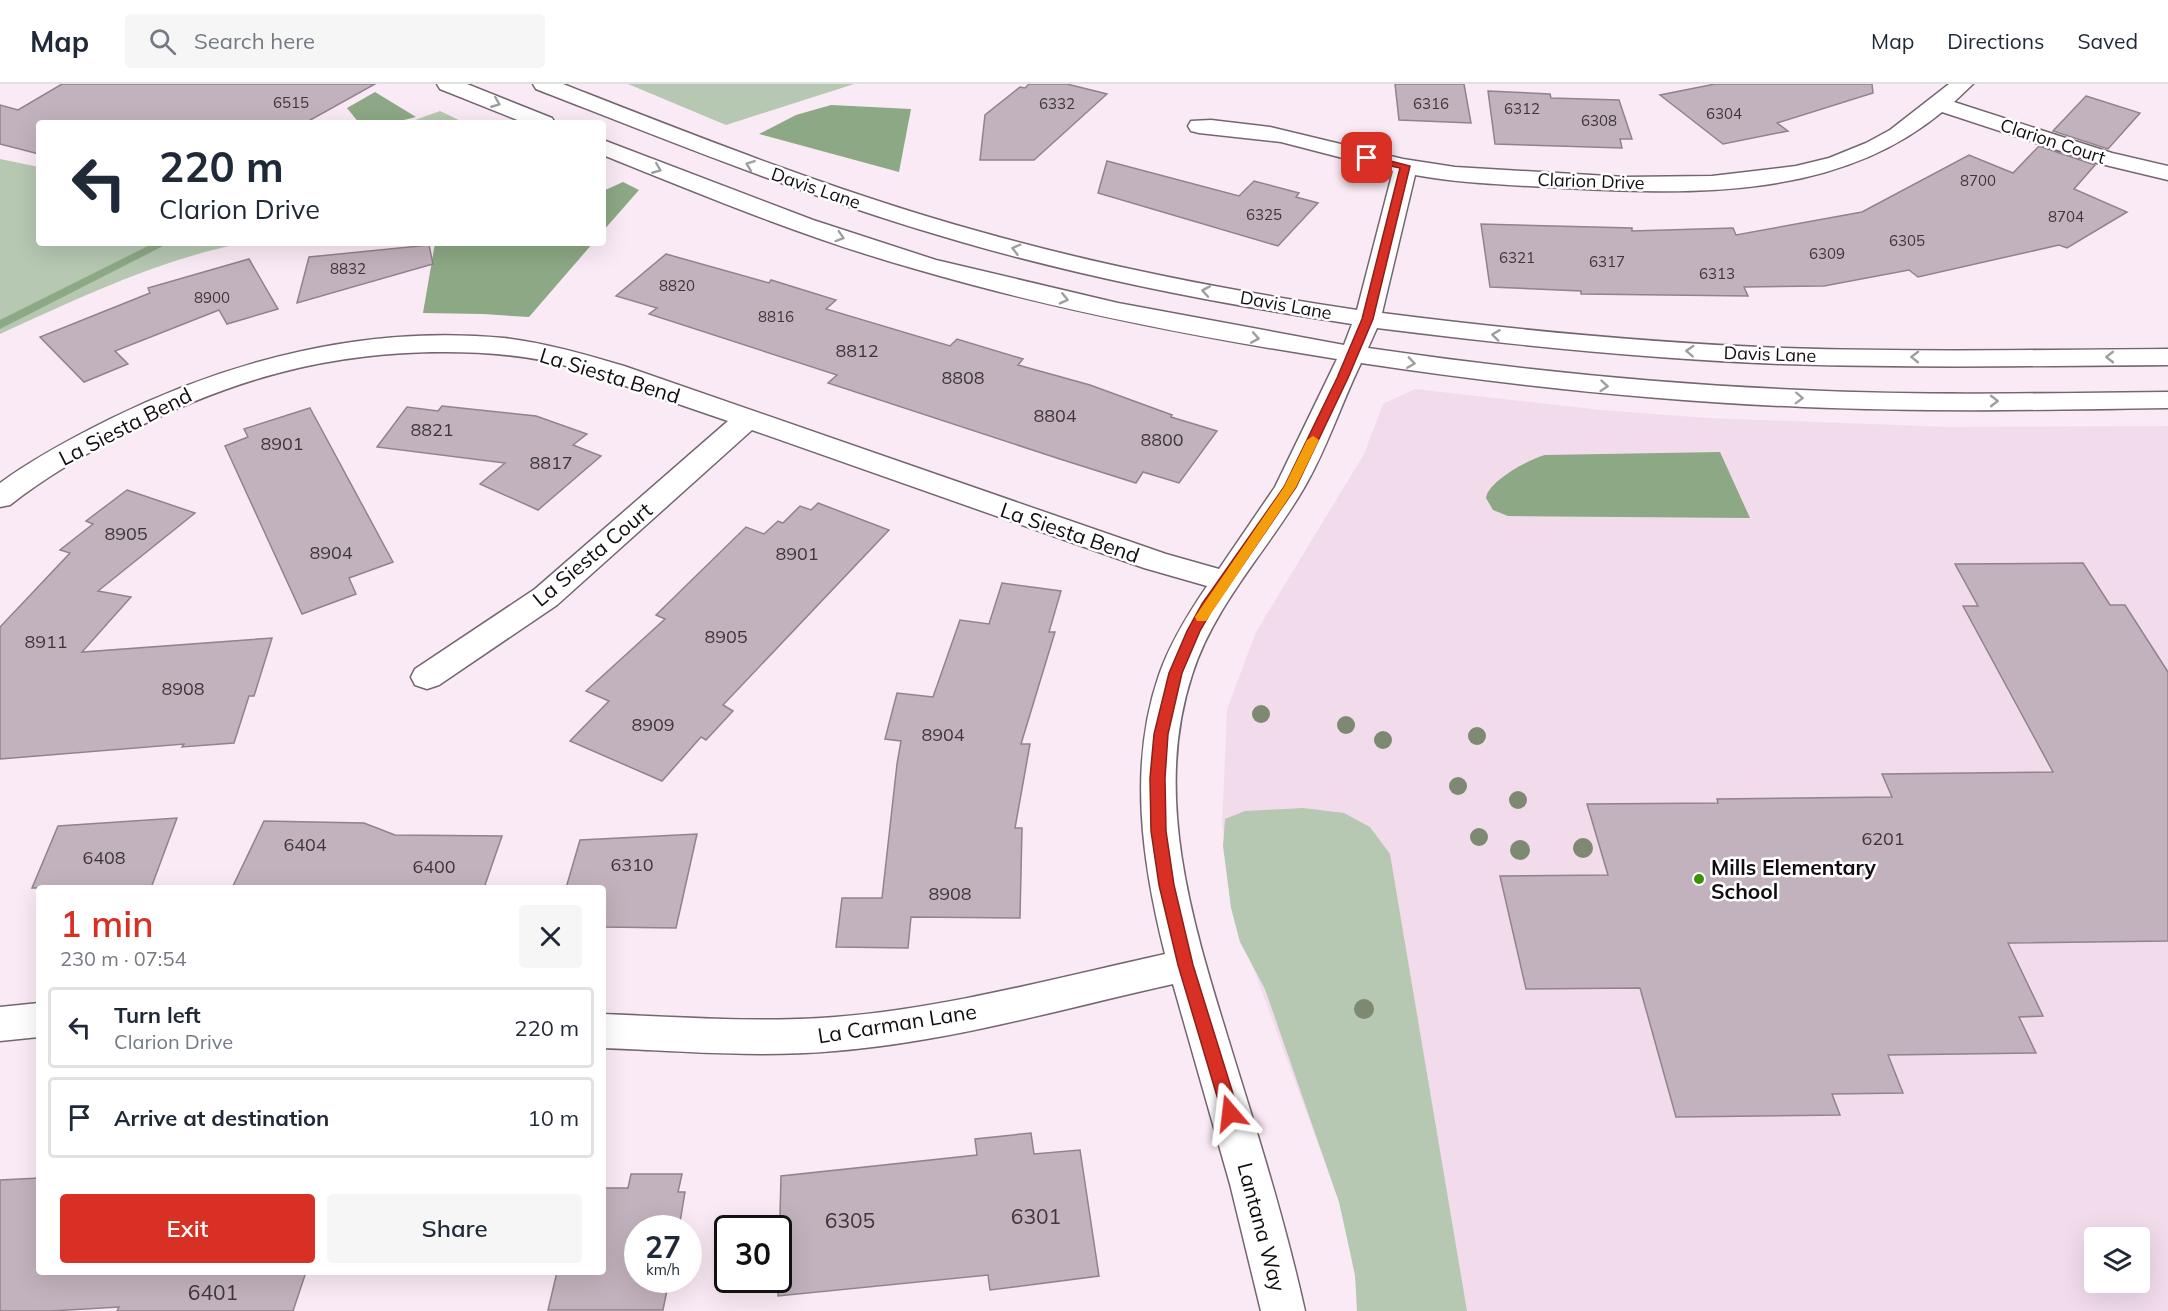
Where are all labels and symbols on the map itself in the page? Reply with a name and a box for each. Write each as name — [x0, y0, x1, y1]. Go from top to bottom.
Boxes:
house number: 6515 — [273, 93, 309, 112]
house number: 6332 — [1039, 94, 1075, 113]
house number: 6316 — [1413, 94, 1449, 113]
one-way arrow — [489, 96, 500, 108]
house number: 6312 — [1504, 99, 1540, 118]
house number: 6304 — [1706, 104, 1742, 123]
house number: 6308 — [1581, 111, 1617, 130]
street label: Clarion Court — [1997, 113, 2109, 169]
pin — [1341, 132, 1392, 183]
one-way arrow — [745, 159, 756, 172]
one-way arrow — [651, 162, 662, 174]
street label: Davis Lane — [768, 162, 864, 214]
street label: Clarion Drive — [1537, 168, 1645, 194]
house number: 8700 — [1960, 171, 1996, 190]
house number: 6325 — [1246, 205, 1282, 224]
house number: 8704 — [2048, 207, 2084, 226]
one-way arrow — [834, 230, 845, 242]
house number: 6305 — [1889, 231, 1925, 250]
one-way arrow — [1011, 244, 1022, 256]
house number: 6309 — [1809, 244, 1845, 263]
house number: 6321 — [1499, 248, 1535, 267]
house number: 6317 — [1589, 252, 1625, 271]
house number: 8832 — [330, 259, 366, 278]
house number: 6313 — [1699, 264, 1735, 283]
house number: 8820 — [659, 276, 695, 295]
one-way arrow — [1201, 285, 1211, 298]
street label: Davis Lane — [1238, 286, 1334, 324]
house number: 8900 — [194, 288, 230, 307]
one-way arrow — [1059, 292, 1069, 305]
house number: 8816 — [758, 307, 794, 326]
one-way arrow — [1492, 329, 1501, 342]
one-way arrow — [1250, 331, 1260, 344]
house number: 8812 — [835, 339, 879, 362]
street label: La Siesta Bend — [537, 341, 683, 409]
street label: Davis Lane — [1723, 341, 1817, 367]
one-way arrow — [1686, 344, 1695, 357]
one-way arrow — [1910, 351, 1919, 363]
one-way arrow — [2105, 351, 2114, 363]
one-way arrow — [1406, 356, 1415, 368]
house number: 8808 — [941, 366, 985, 389]
one-way arrow — [1600, 379, 1609, 392]
street label: La Siesta Bend — [54, 381, 196, 471]
one-way arrow — [1794, 392, 1803, 404]
one-way arrow — [1989, 395, 1998, 407]
house number: 8804 — [1033, 404, 1077, 427]
house number: 8821 — [410, 418, 454, 441]
house number: 8800 — [1140, 428, 1184, 451]
house number: 8901 — [260, 432, 304, 455]
house number: 8817 — [529, 451, 573, 474]
street label: La Siesta Court — [527, 496, 657, 612]
street label: La Siesta Bend — [997, 496, 1143, 568]
house number: 8905 — [104, 522, 148, 545]
house number: 8904 — [309, 541, 353, 564]
house number: 8901 — [775, 542, 819, 565]
house number: 8905 — [704, 625, 748, 648]
house number: 8911 — [24, 630, 68, 653]
house number: 8908 — [161, 677, 205, 700]
house number: 8909 — [631, 713, 675, 736]
house number: 8904 — [921, 723, 965, 746]
house number: 6201 — [1861, 827, 1905, 850]
house number: 6404 — [283, 833, 327, 856]
house number: 6408 — [82, 846, 126, 869]
house number: 6310 — [610, 853, 654, 876]
place label: Mills Elementary School — [1711, 854, 1876, 904]
house number: 6400 — [412, 855, 456, 878]
marker: Mills Elementary School — [1692, 872, 1706, 886]
house number: 8908 — [928, 882, 972, 905]
street label: La Carman Lane — [816, 998, 978, 1048]
position arrow — [1198, 1081, 1262, 1145]
street label: Lantana Way — [1232, 1160, 1292, 1294]
house number: 6301 — [1011, 1203, 1061, 1229]
house number: 6305 — [825, 1207, 875, 1233]
speed limit sign: 30 — [714, 1215, 792, 1293]
house number: 6401 — [188, 1279, 238, 1305]

